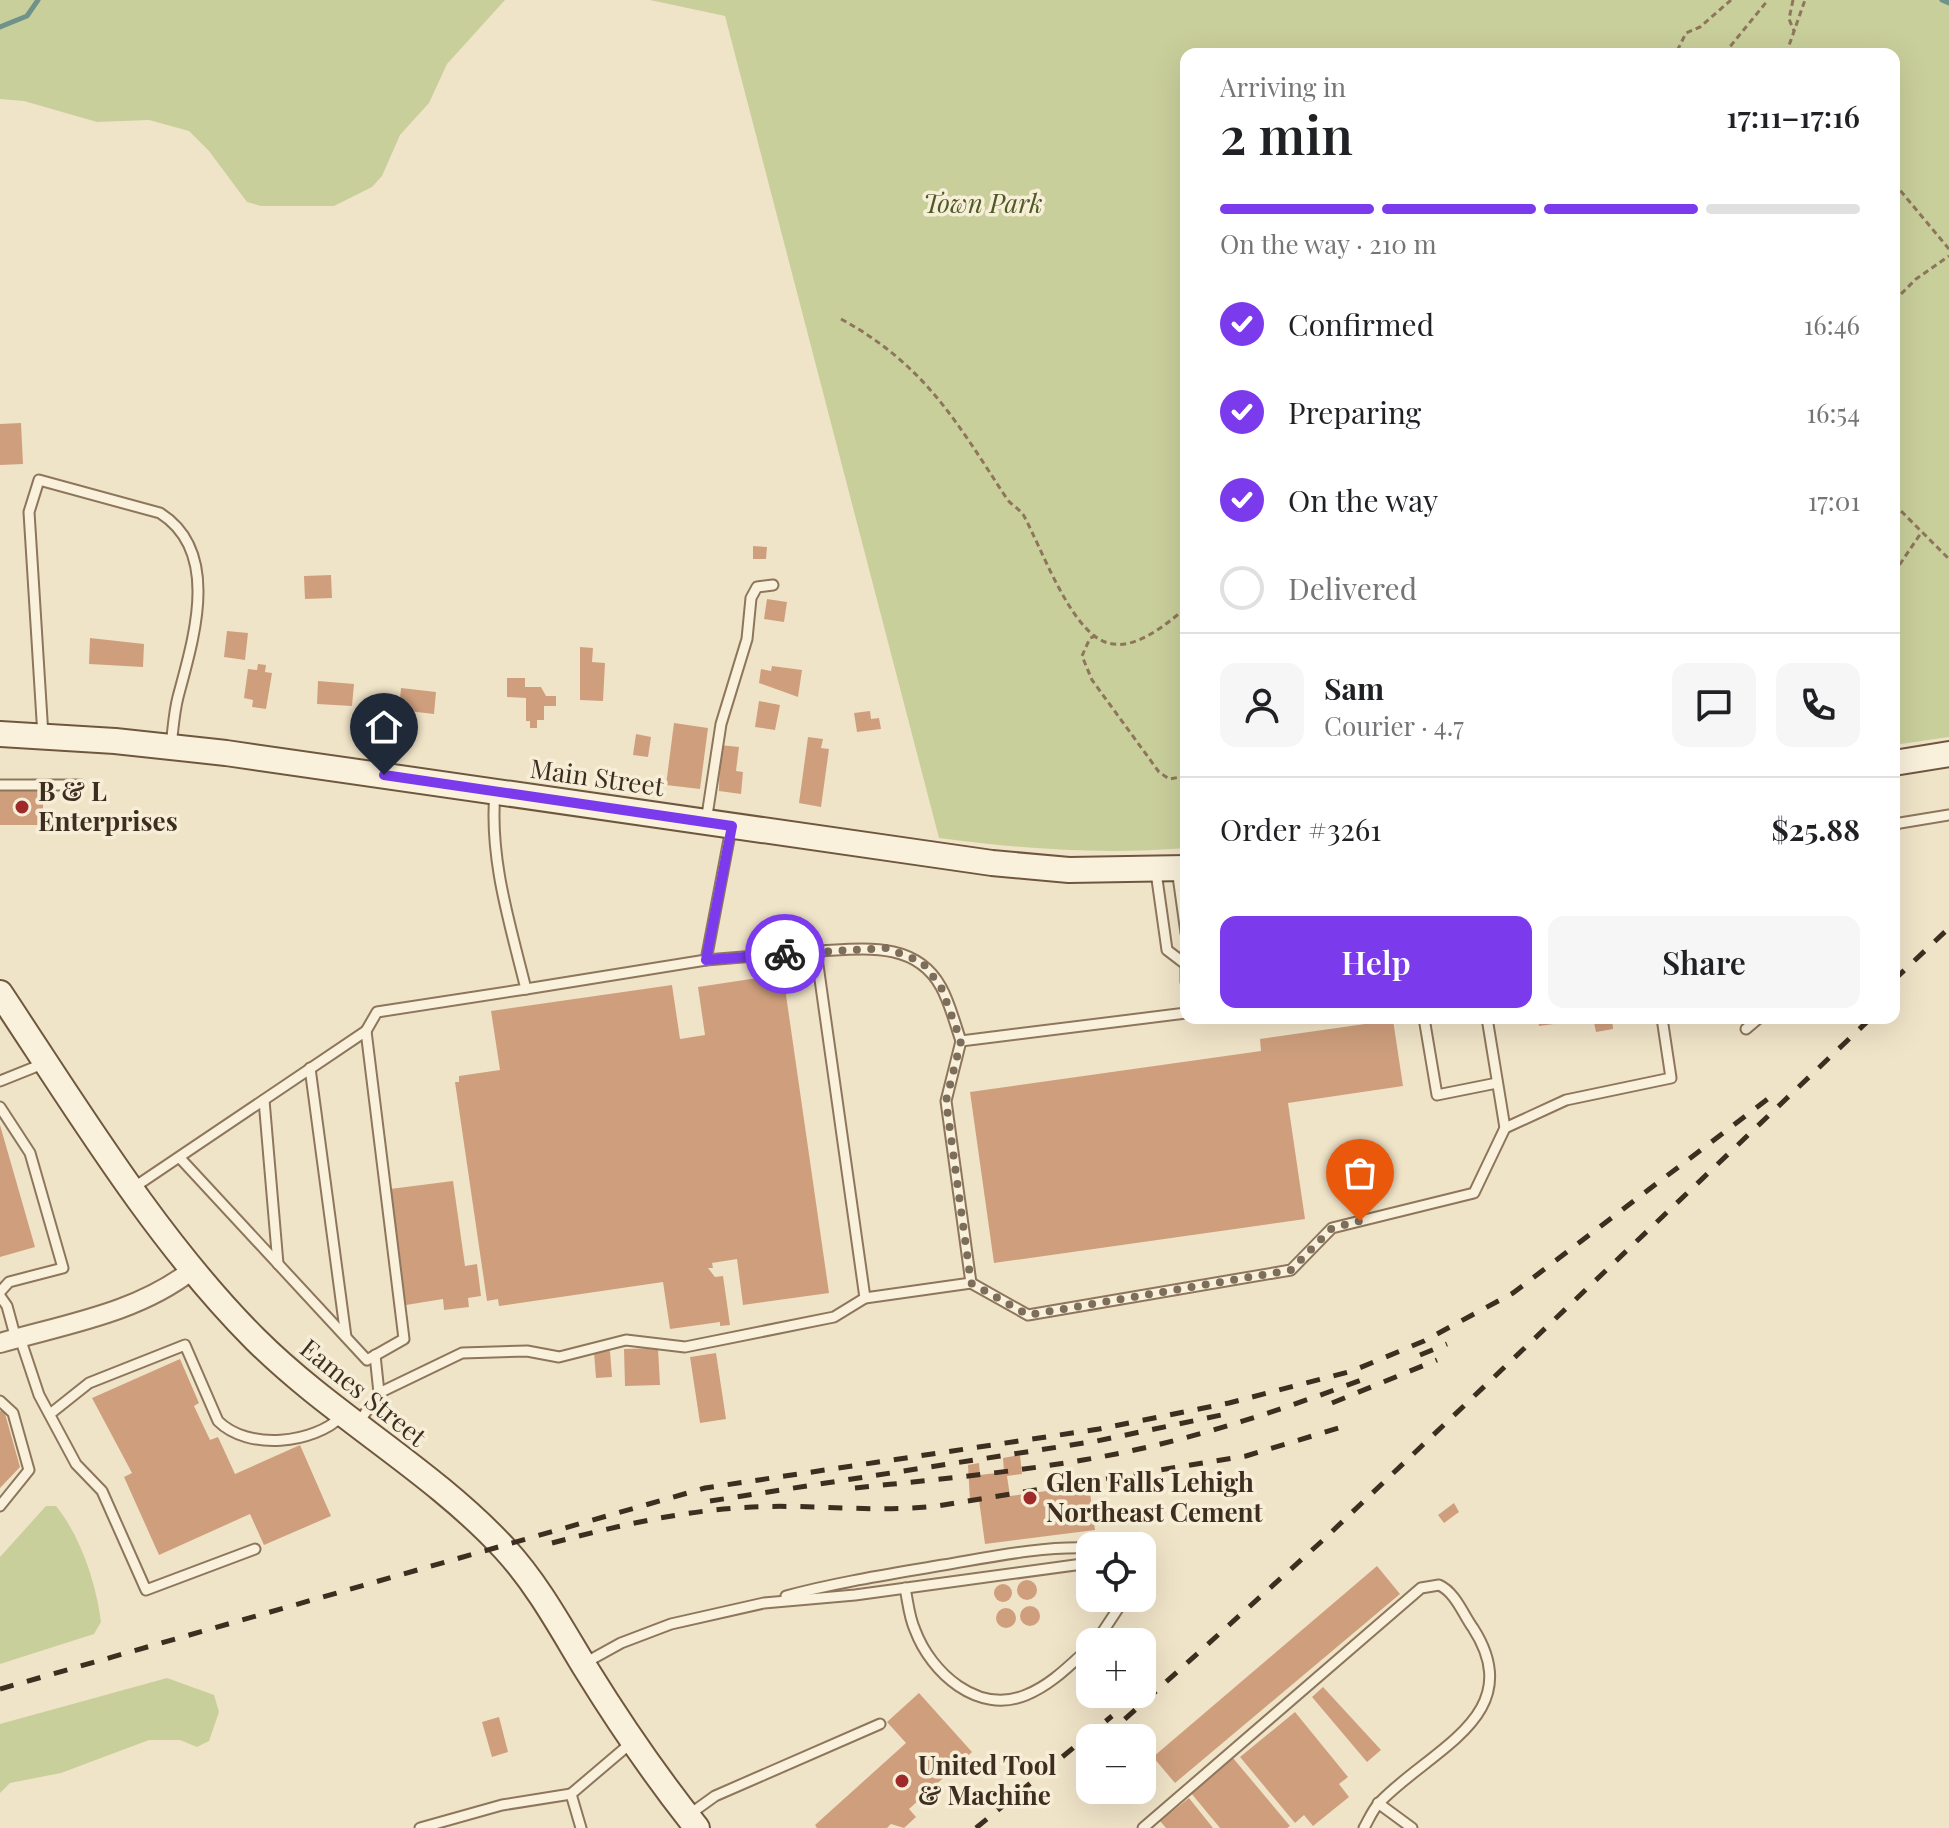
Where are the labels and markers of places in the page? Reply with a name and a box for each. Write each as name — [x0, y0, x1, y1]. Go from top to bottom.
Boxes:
pin — [350, 693, 418, 775]
place label: B & L Enterprises — [38, 773, 178, 838]
marker: B & L Enterprises — [13, 798, 31, 816]
pin — [1326, 1139, 1394, 1221]
place label: Glen Falls Lehigh Northeast Cement — [1046, 1464, 1263, 1529]
marker: Glen Falls Lehigh Northeast Cement — [1021, 1489, 1039, 1507]
place label: United Tool & Machine — [918, 1747, 1056, 1812]
marker: United Tool & Machine — [893, 1772, 911, 1790]

